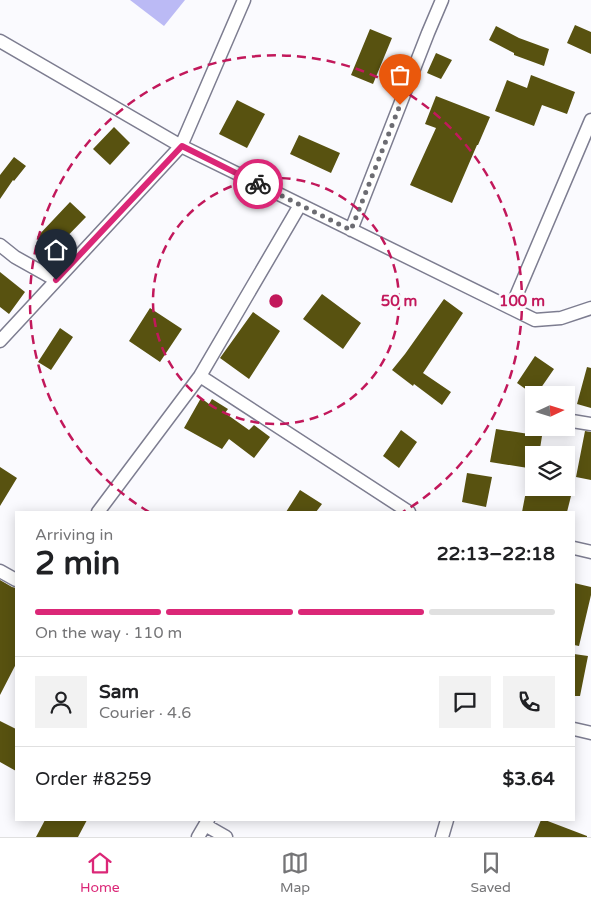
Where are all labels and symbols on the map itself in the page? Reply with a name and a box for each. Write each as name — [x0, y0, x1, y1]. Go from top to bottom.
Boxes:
pin — [379, 54, 421, 105]
courier — [233, 159, 283, 209]
pin — [35, 229, 77, 280]
centre of rings — [267, 292, 285, 310]
text: 50 m — [381, 292, 417, 310]
text: 100 m — [499, 292, 545, 310]
north arrow — [525, 386, 575, 436]

